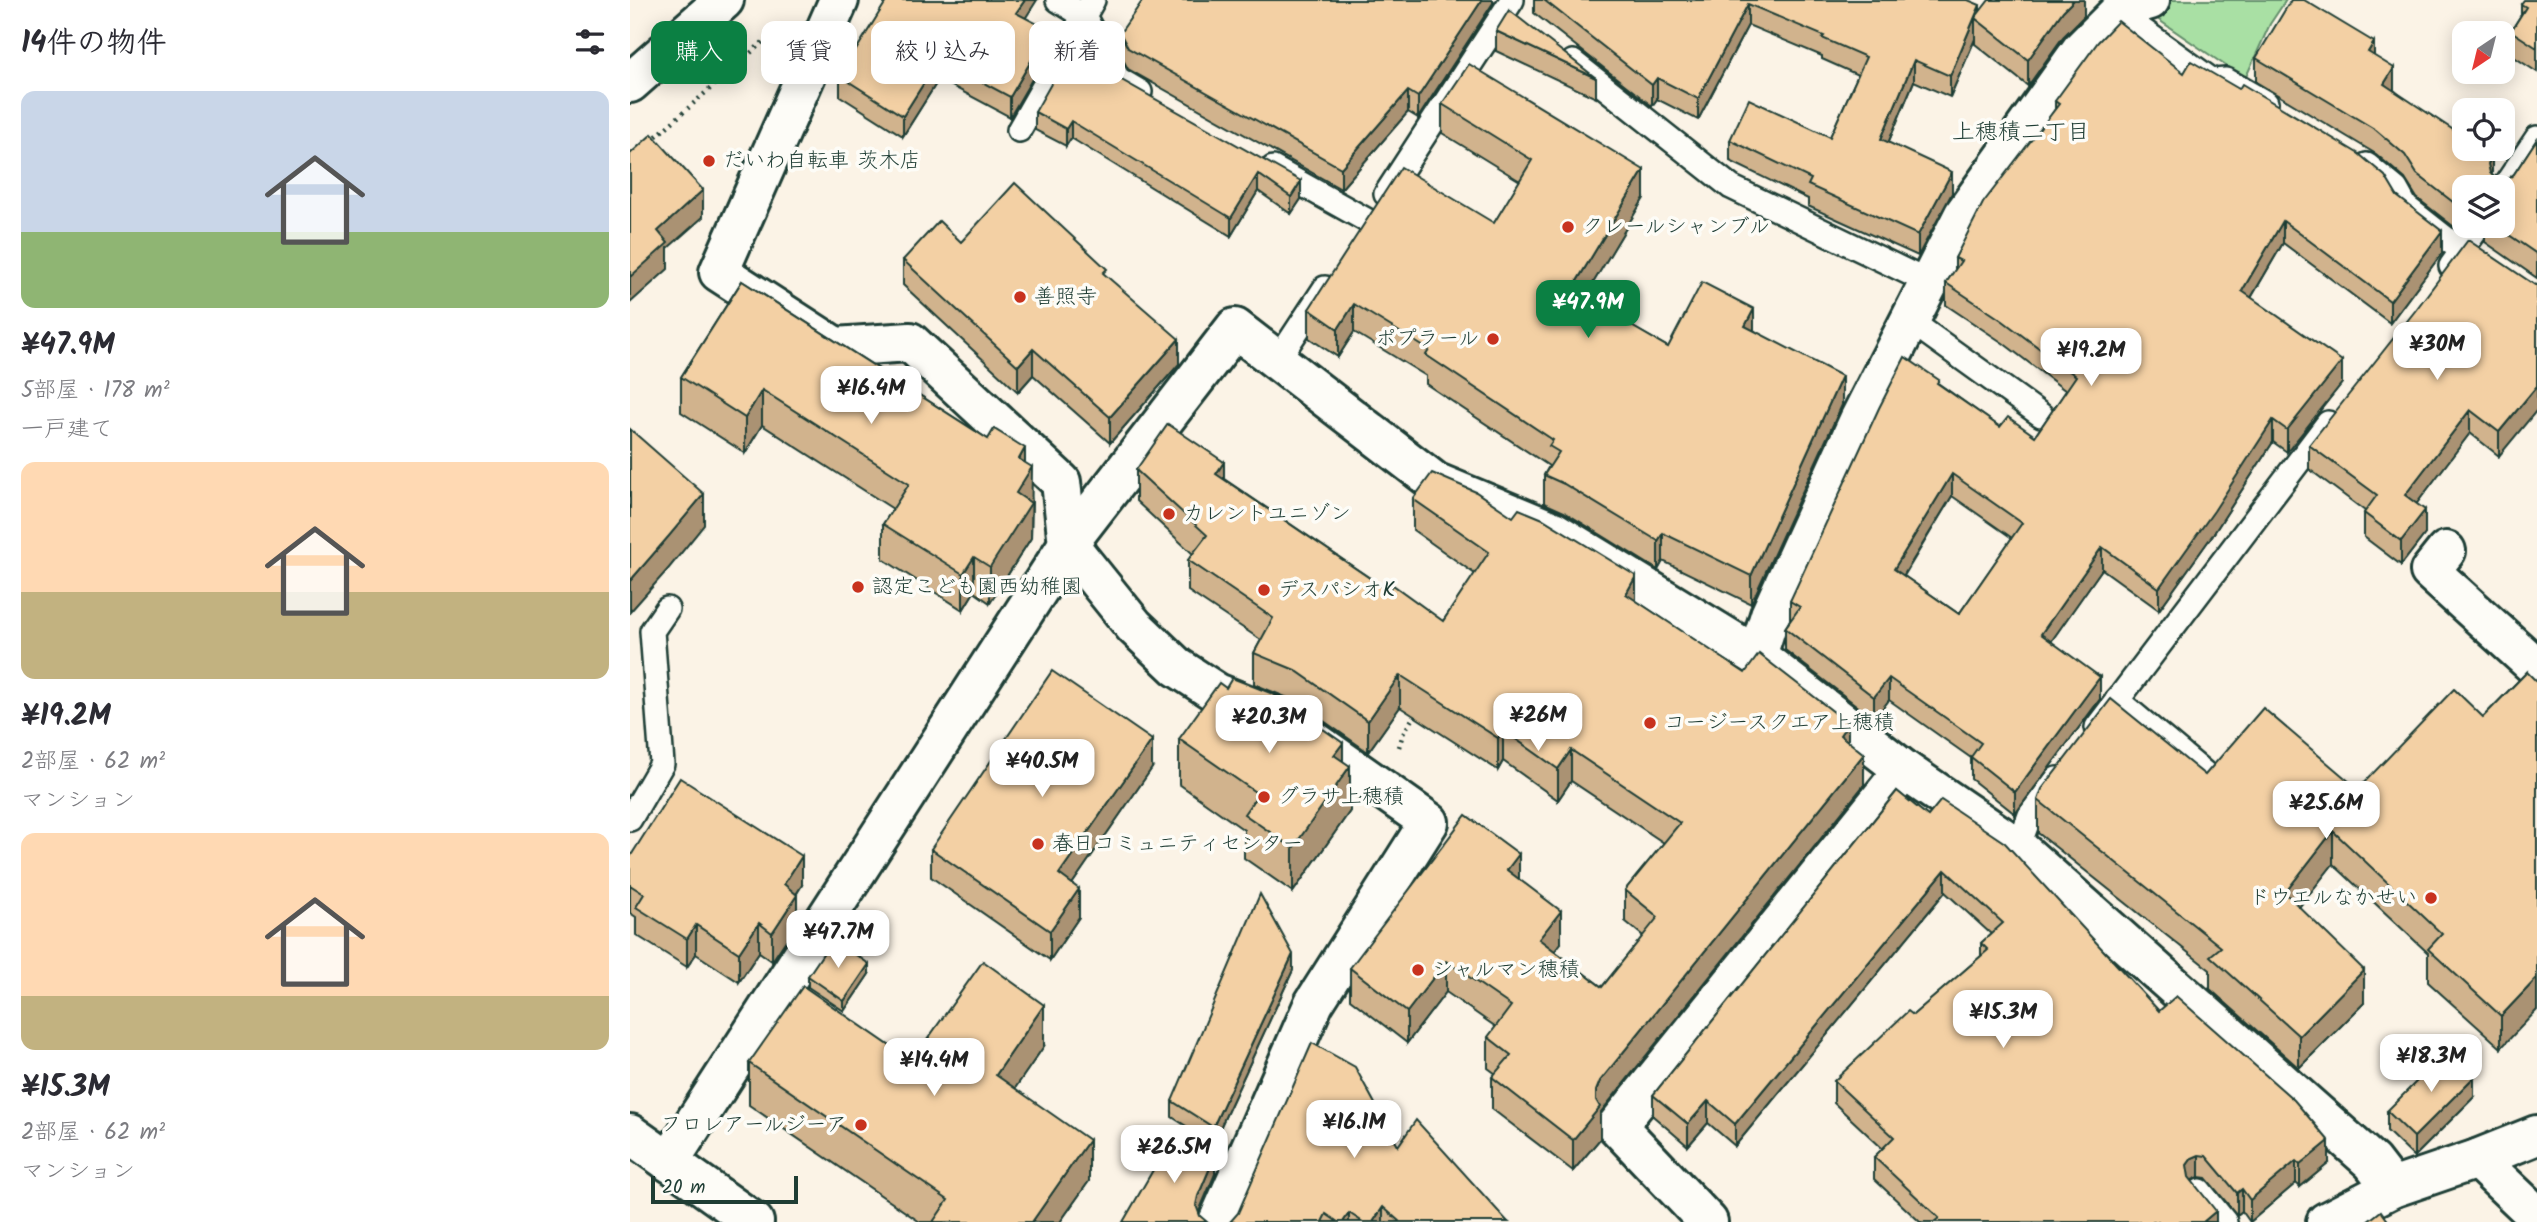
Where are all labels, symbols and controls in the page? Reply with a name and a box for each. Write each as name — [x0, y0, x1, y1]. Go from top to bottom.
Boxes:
text: 14件の物件 — [21, 20, 166, 68]
chip: 購入 — [651, 21, 747, 84]
chip: 賃貸 — [761, 21, 857, 84]
chip: 絞り込み — [871, 21, 1015, 84]
chip: 新着 — [1029, 21, 1125, 84]
north arrow — [2452, 21, 2515, 84]
map controls — [2452, 21, 2515, 238]
icon: filters — [571, 23, 609, 61]
button: locate — [2452, 98, 2515, 161]
district label: 上穂積二丁目 — [1952, 115, 2090, 151]
icon: home — [252, 137, 378, 263]
place label: だいわ自転車 茨木店 — [723, 145, 920, 178]
marker: だいわ自転車 茨木店 — [701, 153, 717, 169]
button: layers — [2452, 175, 2515, 238]
place label: クレールシャンブル — [1582, 211, 1770, 244]
marker: クレールシャンブル — [1560, 219, 1576, 235]
pin: ¥47.9M — [1531, 280, 1645, 340]
place label: 善照寺 — [1034, 281, 1097, 314]
text: ¥47.9M — [1552, 285, 1624, 321]
marker: 善照寺 — [1012, 289, 1028, 305]
text: ¥47.9M — [21, 322, 115, 370]
pin: ¥30M — [2396, 322, 2478, 382]
place label: ポプラール — [1375, 323, 1479, 356]
text: ¥30M — [2409, 327, 2465, 363]
pin: ¥19.2M — [2034, 328, 2148, 388]
marker: ポプラール — [1485, 331, 1501, 347]
text: ¥19.2M — [2057, 333, 2125, 369]
pin: ¥16.4M — [814, 366, 928, 426]
text: ¥16.4M — [837, 371, 905, 407]
text: 5部屋 · 178 m² — [21, 373, 170, 409]
text: 一戸建て — [21, 412, 113, 448]
place label: カレントユニゾン — [1183, 498, 1351, 531]
marker: カレントユニゾン — [1161, 506, 1177, 522]
icon: home — [252, 508, 378, 634]
place label: 認定こども園西幼稚園 — [872, 571, 1082, 604]
place label: デスパシオK — [1278, 574, 1396, 607]
marker: 認定こども園西幼稚園 — [850, 579, 866, 595]
marker: デスパシオK — [1256, 582, 1272, 598]
text: ¥19.2M — [21, 693, 111, 741]
pin: ¥26M — [1497, 694, 1579, 753]
pin: ¥20.3M — [1212, 696, 1326, 755]
text: ¥26M — [1509, 698, 1567, 734]
text: ¥20.3M — [1232, 700, 1306, 736]
place label: コージースクエア上穂積 — [1664, 707, 1894, 740]
marker: コージースクエア上穂積 — [1642, 715, 1658, 731]
pin: ¥40.5M — [985, 740, 1099, 799]
text: 2部屋 · 62 m² — [21, 744, 165, 780]
text: ¥40.5M — [1006, 744, 1078, 780]
place label: グラサ上穂積 — [1278, 781, 1404, 814]
pin: ¥25.6M — [2269, 782, 2383, 841]
text: マンション — [21, 783, 135, 819]
text: ¥25.6M — [2289, 786, 2363, 822]
marker: グラサ上穂積 — [1256, 789, 1272, 805]
place label: 春日コミュニティセンター — [1052, 828, 1303, 861]
marker: 春日コミュニティセンター — [1030, 836, 1046, 852]
icon: home — [252, 879, 378, 1005]
place label: ドウエルなかせい — [2249, 882, 2417, 915]
marker: ドウエルなかせい — [2423, 890, 2439, 906]
pin: ¥47.7M — [781, 911, 895, 970]
text: ¥47.7M — [802, 915, 874, 951]
place label: シャルマン穂積 — [1432, 954, 1579, 987]
marker: シャルマン穂積 — [1410, 962, 1426, 978]
pin: ¥15.3M — [1946, 990, 2060, 1050]
text: ¥15.3M — [1969, 995, 2037, 1031]
pin: ¥18.3M — [2374, 1034, 2488, 1094]
pin: ¥14.4M — [877, 1038, 991, 1098]
text: ¥18.3M — [2396, 1039, 2466, 1075]
text: ¥14.4M — [899, 1043, 969, 1079]
text: ¥15.3M — [21, 1064, 110, 1112]
pin: ¥16.1M — [1297, 1100, 1411, 1160]
text: ¥16.1M — [1322, 1105, 1386, 1141]
place label: フロレアールジーア — [661, 1109, 847, 1142]
text: 2部屋 · 62 m² — [21, 1115, 165, 1151]
marker: フロレアールジーア — [853, 1117, 869, 1133]
pin: ¥26.5M — [1117, 1126, 1231, 1185]
text: ¥26.5M — [1137, 1130, 1211, 1166]
text: マンション — [21, 1154, 135, 1190]
scale bar — [651, 1173, 798, 1205]
text: 20 m — [662, 1173, 705, 1203]

